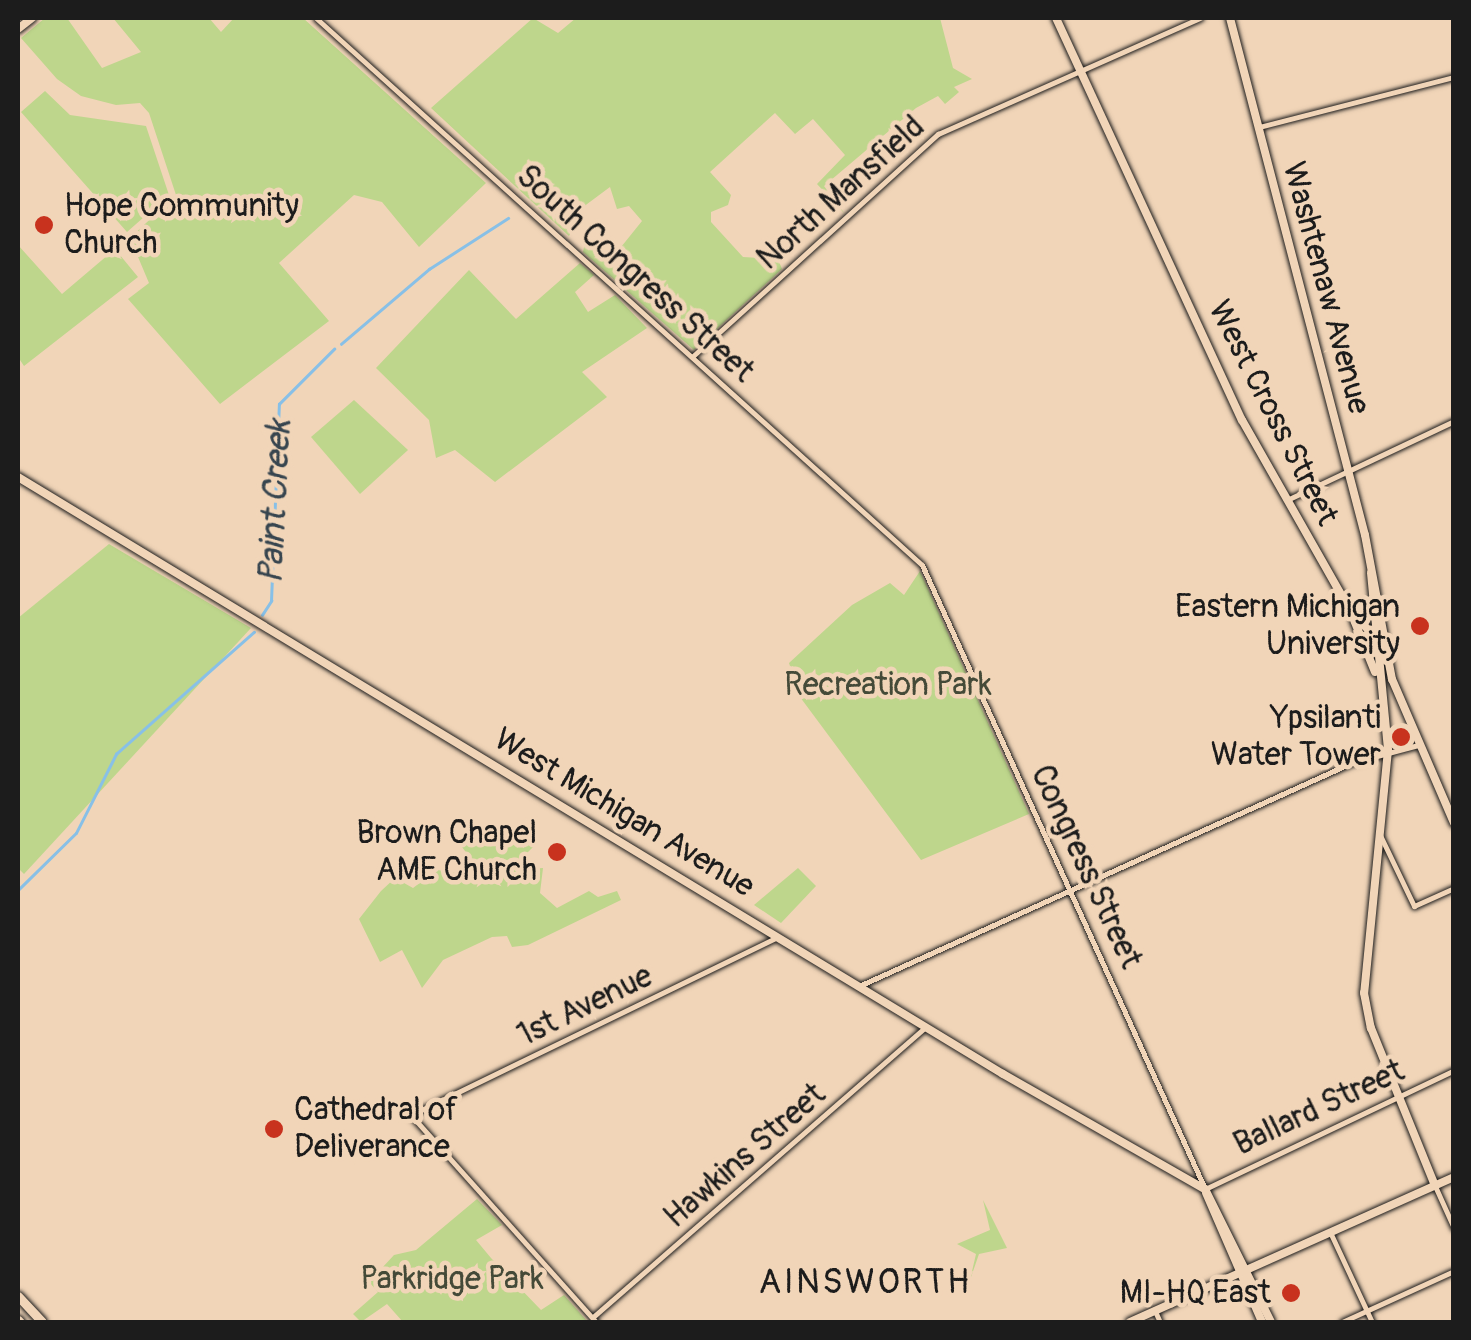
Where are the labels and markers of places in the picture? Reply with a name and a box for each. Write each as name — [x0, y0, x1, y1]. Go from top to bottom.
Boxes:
place label: Hope Community Church — [64, 188, 299, 263]
marker: Hope Community Church — [33, 214, 55, 236]
place label: Eastern Michigan University — [1175, 589, 1400, 664]
marker: Eastern Michigan University — [1409, 615, 1431, 637]
place label: Ypsilanti Water Tower — [1211, 700, 1381, 775]
marker: Ypsilanti Water Tower — [1390, 726, 1412, 748]
place label: Brown Chapel AME Church — [356, 815, 537, 890]
marker: Brown Chapel AME Church — [546, 841, 568, 863]
place label: Cathedral of Deliverance — [294, 1092, 458, 1167]
marker: Cathedral of Deliverance — [263, 1118, 285, 1140]
place label: MI-HQ East — [1120, 1274, 1271, 1312]
marker: MI-HQ East — [1280, 1282, 1302, 1304]

